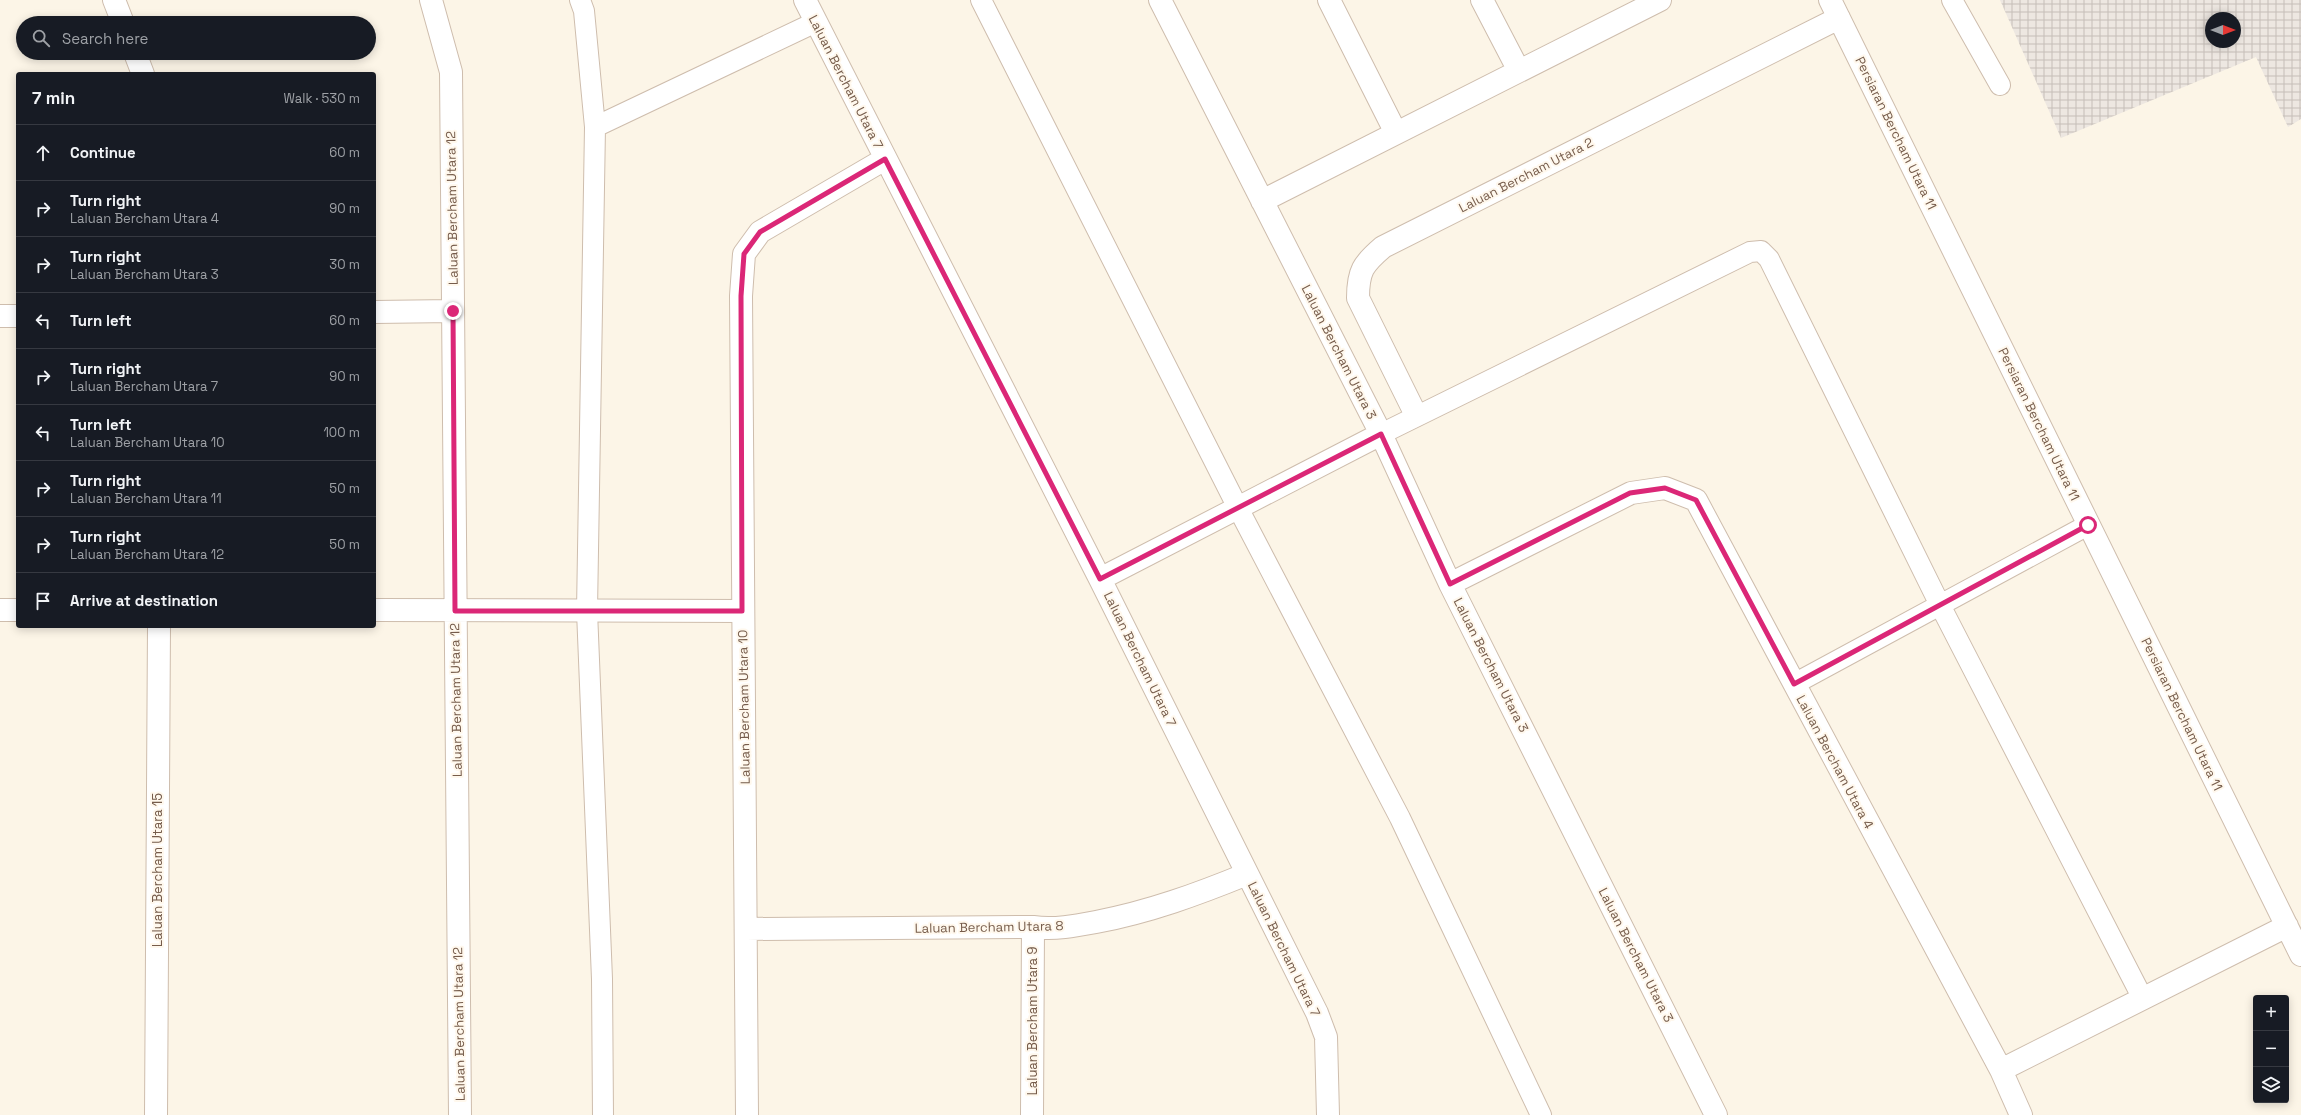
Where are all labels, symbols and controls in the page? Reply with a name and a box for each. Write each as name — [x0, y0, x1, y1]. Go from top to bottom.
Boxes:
street label: Laluan Bercham Utara 7 — [805, 12, 887, 152]
north arrow — [2205, 12, 2241, 48]
search box — [16, 16, 376, 60]
icon: search — [30, 27, 52, 49]
text: Search here — [62, 29, 148, 48]
street label: Persiaran Bercham Utara 11 — [1851, 54, 1941, 212]
text: 7 min — [32, 87, 75, 109]
text: Walk · 530 m — [283, 90, 360, 107]
street label: Laluan Bercham Utara 12 — [442, 131, 462, 285]
street label: Laluan Bercham Utara 2 — [1456, 134, 1596, 216]
icon: ahead — [32, 142, 54, 164]
text: Continue — [70, 143, 136, 162]
text: 60 m — [329, 144, 360, 161]
text: Turn right — [70, 191, 141, 210]
icon: right — [32, 198, 54, 220]
text: 90 m — [329, 200, 360, 217]
text: Laluan Bercham Utara 4 — [70, 210, 219, 227]
text: Turn right — [70, 247, 141, 266]
icon: right — [32, 254, 54, 276]
text: 30 m — [329, 256, 360, 273]
text: Laluan Bercham Utara 3 — [70, 266, 219, 283]
street label: Laluan Bercham Utara 3 — [1298, 282, 1380, 422]
route end — [444, 302, 462, 320]
icon: left — [32, 310, 54, 332]
text: Turn left — [70, 311, 132, 330]
text: 60 m — [329, 312, 360, 329]
street label: Persiaran Bercham Utara 11 — [1994, 345, 2084, 503]
text: Turn right — [70, 359, 141, 378]
icon: right — [32, 366, 54, 388]
text: 90 m — [329, 368, 360, 385]
text: Laluan Bercham Utara 7 — [70, 378, 218, 395]
text: Turn left — [70, 415, 132, 434]
icon: left — [32, 422, 54, 444]
text: 100 m — [323, 424, 360, 441]
text: Laluan Bercham Utara 10 — [70, 434, 225, 451]
text: Turn right — [70, 471, 141, 490]
icon: right — [32, 478, 54, 500]
text: 50 m — [329, 480, 360, 497]
text: Laluan Bercham Utara 11 — [70, 490, 222, 507]
route start — [2079, 516, 2097, 534]
text: Turn right — [70, 527, 141, 546]
icon: right — [32, 534, 54, 556]
text: 50 m — [329, 536, 360, 553]
text: Laluan Bercham Utara 12 — [70, 546, 224, 563]
street label: Laluan Bercham Utara 7 — [1100, 589, 1180, 729]
icon: arrive — [32, 590, 54, 612]
text: Arrive at destination — [70, 591, 218, 610]
street label: Laluan Bercham Utara 3 — [1450, 595, 1532, 735]
street label: Laluan Bercham Utara 12 — [446, 623, 466, 777]
street label: Laluan Bercham Utara 10 — [734, 630, 754, 784]
street label: Persiaran Bercham Utara 11 — [2137, 635, 2227, 793]
street label: Laluan Bercham Utara 4 — [1793, 692, 1877, 832]
street label: Laluan Bercham Utara 15 — [149, 793, 166, 947]
street label: Laluan Bercham Utara 7 — [1244, 879, 1324, 1019]
street label: Laluan Bercham Utara 3 — [1595, 885, 1677, 1025]
street label: Laluan Bercham Utara 8 — [914, 917, 1064, 937]
street label: Laluan Bercham Utara 12 — [449, 947, 469, 1101]
street label: Laluan Bercham Utara 9 — [1024, 947, 1041, 1095]
map controls — [2253, 995, 2289, 1103]
button: + — [2253, 995, 2289, 1031]
button: − — [2253, 1031, 2289, 1067]
button: layers — [2253, 1067, 2289, 1103]

